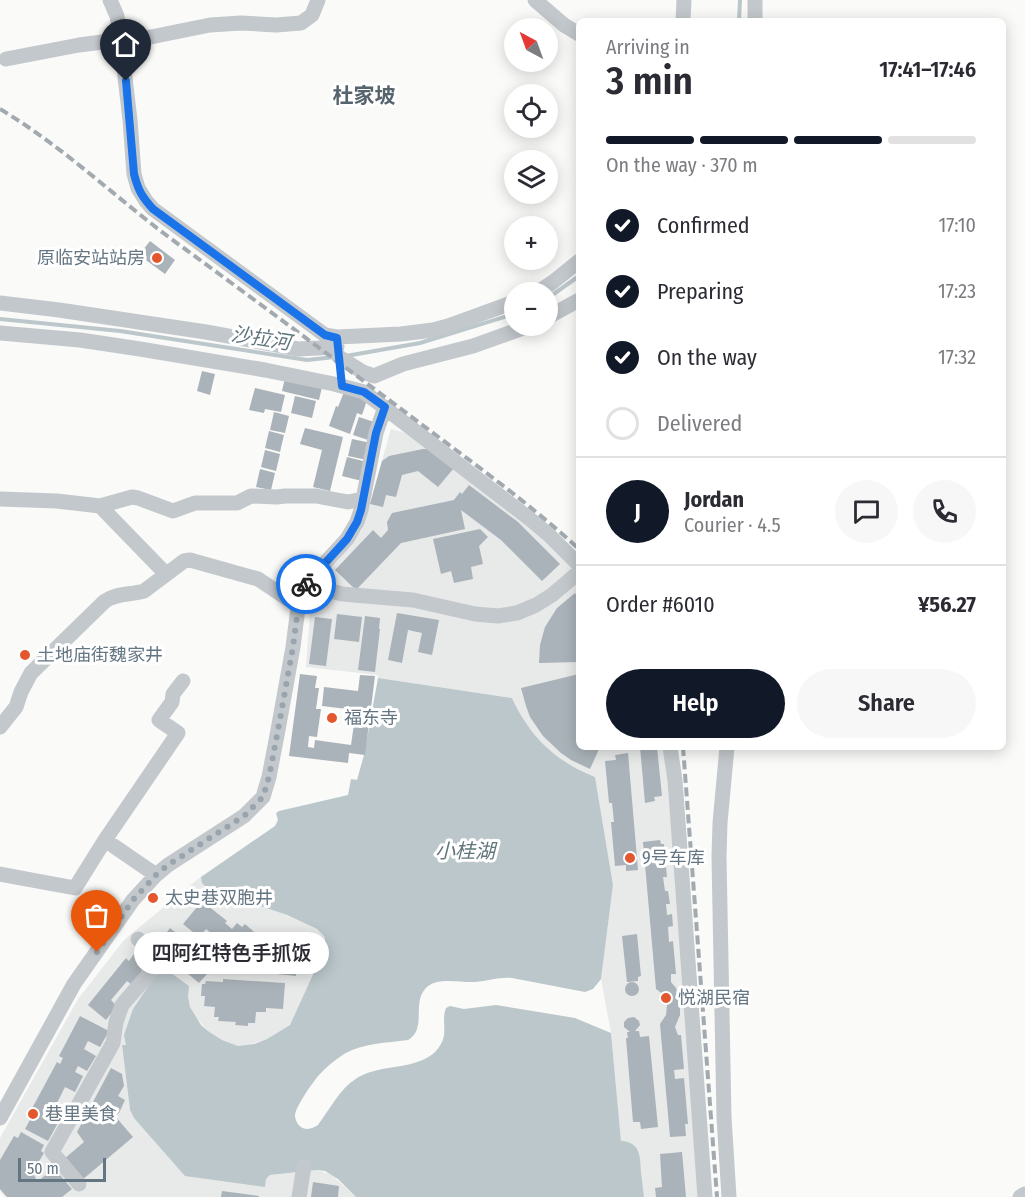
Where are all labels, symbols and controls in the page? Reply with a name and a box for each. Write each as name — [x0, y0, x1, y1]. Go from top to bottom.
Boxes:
north arrow — [504, 18, 558, 72]
map controls — [504, 18, 558, 336]
pin — [100, 19, 151, 81]
icon: home — [109, 28, 142, 61]
text: Arriving in — [606, 35, 690, 59]
text: 17:41–17:46 — [879, 56, 976, 83]
text: 3 min — [606, 58, 693, 104]
district label: 杜家坡 — [333, 83, 396, 109]
button: locate — [504, 84, 558, 138]
button: layers — [504, 150, 558, 204]
text: On the way · 370 m — [606, 153, 758, 177]
icon: check — [606, 209, 639, 242]
text: Confirmed — [657, 212, 750, 239]
text: 17:10 — [938, 213, 976, 237]
button: + — [504, 216, 558, 270]
place label: 原临安站站房 — [37, 247, 145, 269]
marker: 原临安站站房 — [150, 251, 164, 265]
icon: check — [606, 275, 639, 308]
text: Preparing — [657, 278, 743, 305]
text: 17:23 — [938, 279, 976, 303]
button: − — [504, 282, 558, 336]
water label: 沙拉河 — [229, 321, 296, 355]
icon: check — [606, 341, 639, 374]
text: On the way — [657, 344, 757, 371]
text: 17:32 — [938, 345, 976, 369]
text: Delivered — [657, 410, 742, 437]
button: chat — [835, 480, 898, 543]
button: phone — [913, 480, 976, 543]
text: Jordan — [684, 486, 744, 513]
text: J — [634, 498, 641, 525]
text: Courier · 4.5 — [684, 513, 781, 537]
courier — [276, 554, 336, 614]
icon: bike — [290, 568, 323, 601]
text: Order #6010 — [606, 591, 715, 618]
text: ¥56.27 — [918, 591, 976, 618]
place label: 土地庙街魏家井 — [37, 644, 163, 666]
marker: 土地庙街魏家井 — [18, 648, 32, 662]
button: Help — [606, 669, 785, 738]
button: Share — [797, 669, 976, 738]
place label: 福东寺 — [344, 707, 398, 729]
marker: 福东寺 — [325, 711, 339, 725]
water label: 小桂湖 — [435, 839, 498, 863]
place label: 9号车库 — [642, 847, 705, 869]
marker: 9号车库 — [623, 851, 637, 865]
place label: 太史巷双胞井 — [165, 887, 273, 909]
pin — [71, 890, 122, 952]
marker: 太史巷双胞井 — [146, 891, 160, 905]
icon: bag — [80, 899, 113, 932]
callout: 四阿红特色手抓饭 — [133, 931, 328, 973]
text: 四阿红特色手抓饭 — [152, 941, 312, 965]
place label: 悦湖民宿 — [678, 987, 750, 1009]
marker: 悦湖民宿 — [659, 991, 673, 1005]
place label: 巷里美食 — [45, 1103, 117, 1125]
marker: 巷里美食 — [26, 1107, 40, 1121]
scale bar — [18, 1155, 106, 1182]
text: 50 m — [27, 1159, 59, 1178]

